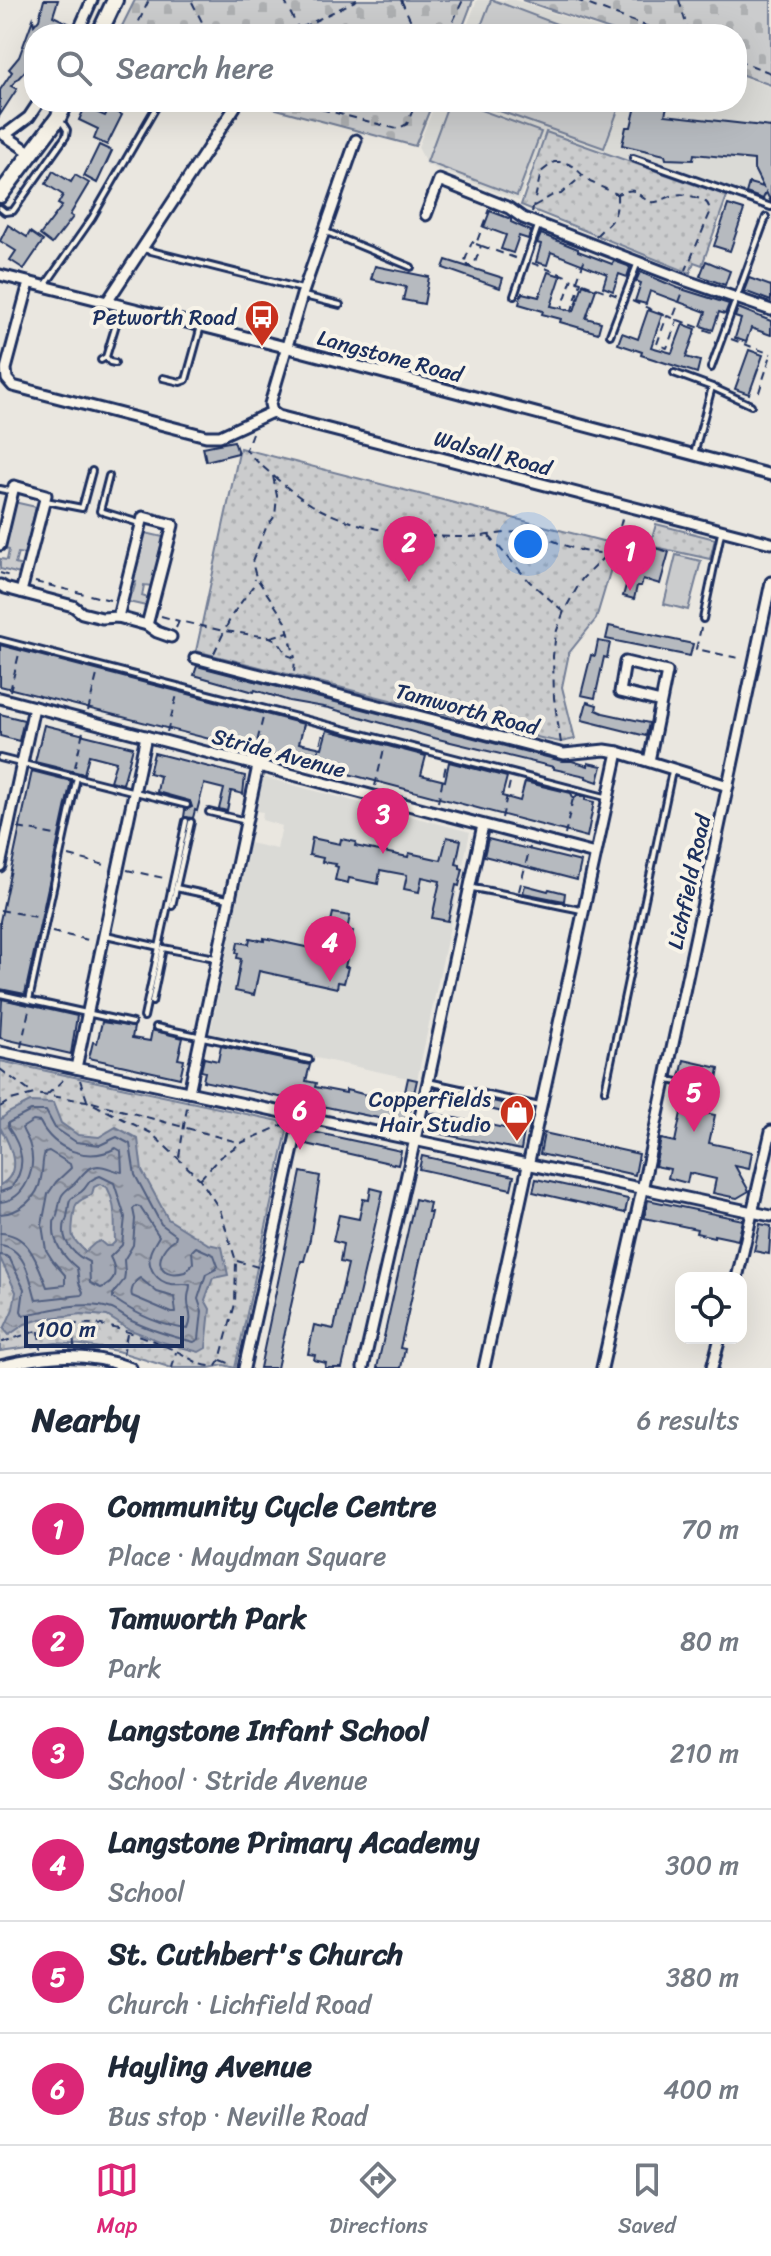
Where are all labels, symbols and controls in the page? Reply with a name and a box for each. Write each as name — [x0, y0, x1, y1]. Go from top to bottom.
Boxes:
search box — [24, 24, 747, 112]
text: Search here — [116, 41, 274, 95]
icon: search — [52, 46, 96, 90]
place label: Petworth Road — [93, 298, 237, 337]
bus stop icon: Petworth Road — [243, 298, 281, 348]
street label: Langstone Road — [313, 318, 469, 395]
street label: Walsall Road — [430, 419, 558, 488]
pin: 2 — [383, 516, 435, 582]
your location — [508, 524, 548, 564]
pin: 1 — [604, 525, 656, 591]
street label: Tamworth Road — [391, 671, 545, 747]
street label: Stride Avenue — [208, 716, 350, 790]
pin: 3 — [357, 788, 409, 854]
street label: Lichfield Road — [656, 810, 723, 953]
pin: 4 — [304, 916, 356, 982]
pin: 5 — [668, 1066, 720, 1132]
place label: Copperfields Hair Studio — [369, 1080, 491, 1144]
pin: 6 — [274, 1084, 326, 1150]
shop icon: Copperfields Hair Studio — [498, 1093, 536, 1143]
map controls — [675, 1272, 747, 1344]
button: locate — [675, 1272, 747, 1344]
text: 100 m — [36, 1310, 96, 1349]
scale bar — [24, 1312, 184, 1348]
text: Nearby — [32, 1390, 140, 1450]
text: 6 results — [637, 1397, 739, 1443]
text: Community Cycle Centre — [108, 1479, 436, 1533]
text: 1 — [52, 1506, 64, 1552]
text: 70 m — [681, 1506, 739, 1552]
text: Place · Maydman Square — [108, 1533, 386, 1579]
text: Tamworth Park — [108, 1591, 306, 1645]
text: 2 — [50, 1618, 66, 1664]
text: 80 m — [680, 1618, 739, 1664]
text: Park — [108, 1645, 161, 1691]
text: Langstone Infant School — [108, 1703, 428, 1757]
text: 3 — [51, 1730, 65, 1776]
text: 210 m — [670, 1730, 739, 1776]
text: School · Stride Avenue — [108, 1757, 368, 1803]
text: Langstone Primary Academy — [108, 1815, 479, 1869]
text: 4 — [50, 1842, 66, 1888]
text: 300 m — [665, 1842, 739, 1888]
text: School — [108, 1869, 185, 1915]
text: St. Cuthbert's Church — [108, 1927, 403, 1981]
text: 5 — [50, 1954, 66, 2000]
text: 380 m — [666, 1954, 739, 2000]
text: Church · Lichfield Road — [108, 1981, 371, 2027]
text: Hayling Avenue — [108, 2039, 312, 2093]
text: 6 — [51, 2066, 65, 2112]
text: 400 m — [663, 2066, 739, 2112]
text: Bus stop · Neville Road — [108, 2093, 367, 2139]
tab: Map — [95, 2158, 139, 2245]
tab: Directions — [329, 2158, 428, 2245]
tab: Saved — [618, 2158, 676, 2245]

